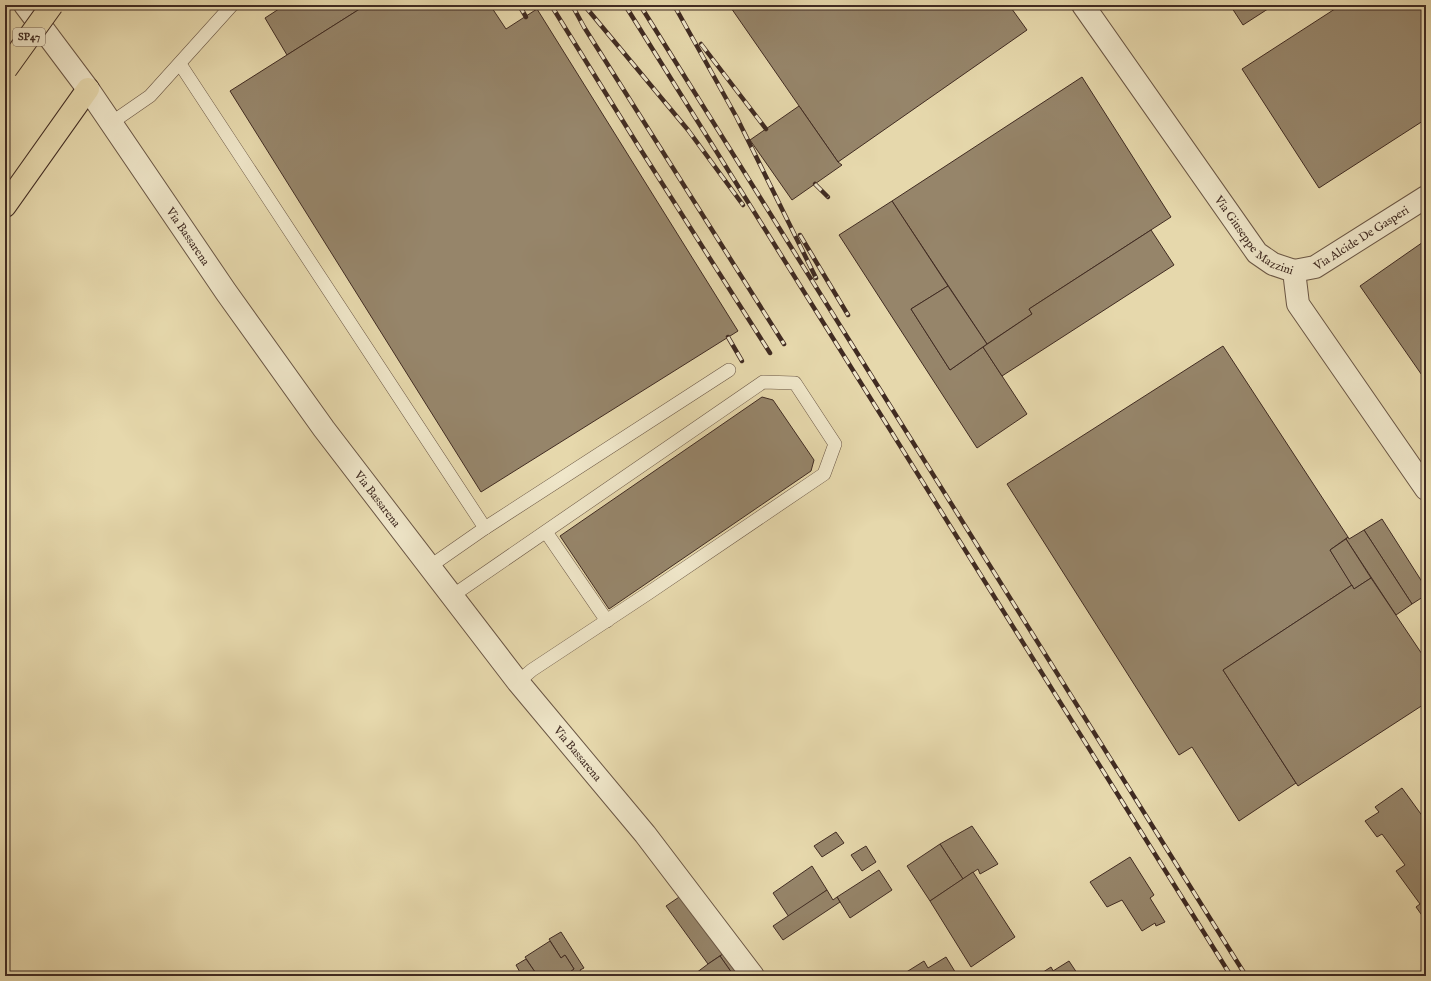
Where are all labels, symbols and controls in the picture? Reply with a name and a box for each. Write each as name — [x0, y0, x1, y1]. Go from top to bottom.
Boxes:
road number: SP47 — [13, 28, 45, 46]
street label: Via Giuseppe Mazzini — [1211, 192, 1296, 278]
street label: Via Alcide De Gasperi — [1310, 202, 1412, 274]
street label: Via Bassarena — [162, 203, 214, 269]
street label: Via Bassarena — [351, 467, 404, 531]
street label: Via Bassarena — [550, 722, 606, 785]

